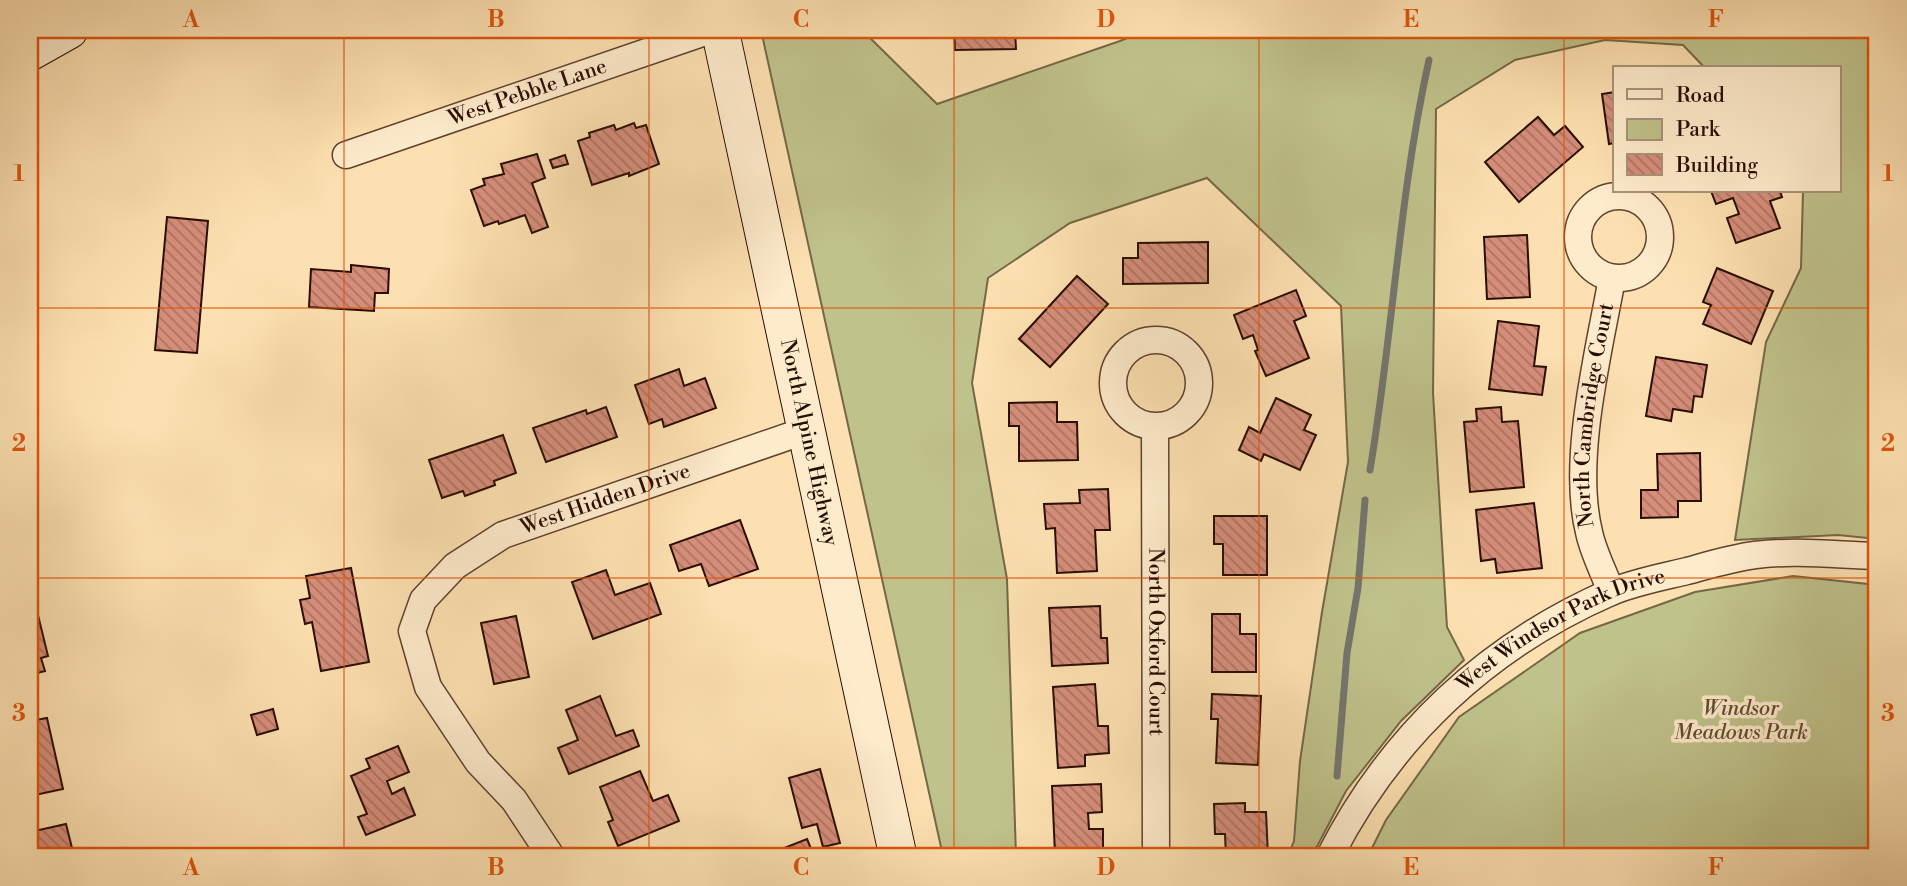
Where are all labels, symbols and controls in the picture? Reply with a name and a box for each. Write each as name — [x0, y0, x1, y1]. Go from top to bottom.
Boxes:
text: A — [182, 6, 200, 34]
text: B — [487, 6, 505, 34]
text: C — [793, 6, 809, 34]
text: D — [1097, 6, 1115, 34]
text: E — [1403, 6, 1419, 34]
text: F — [1708, 6, 1724, 34]
street label: West Pebble Lane — [444, 54, 610, 132]
legend — [1613, 66, 1840, 192]
text: Road — [1676, 83, 1725, 109]
text: Park — [1676, 117, 1721, 143]
text: Building — [1675, 153, 1758, 179]
text: 1 — [13, 160, 25, 188]
text: 1 — [1882, 160, 1894, 188]
street label: North Cambridge Court — [1570, 300, 1620, 529]
street label: North Alpine Highway — [774, 337, 844, 549]
text: 2 — [12, 430, 26, 458]
text: 2 — [1881, 430, 1895, 458]
street label: West Hidden Drive — [516, 458, 694, 541]
street label: North Oxford Court — [1142, 548, 1169, 737]
street label: West Windsor Park Drive — [1451, 563, 1668, 698]
park label: Windsor Meadows Park — [1674, 696, 1808, 746]
text: 3 — [12, 700, 26, 728]
text: 3 — [1881, 700, 1895, 728]
text: A — [182, 854, 200, 882]
text: B — [487, 854, 505, 882]
text: C — [793, 854, 809, 882]
text: D — [1097, 854, 1115, 882]
text: E — [1403, 854, 1419, 882]
text: F — [1708, 854, 1724, 882]

